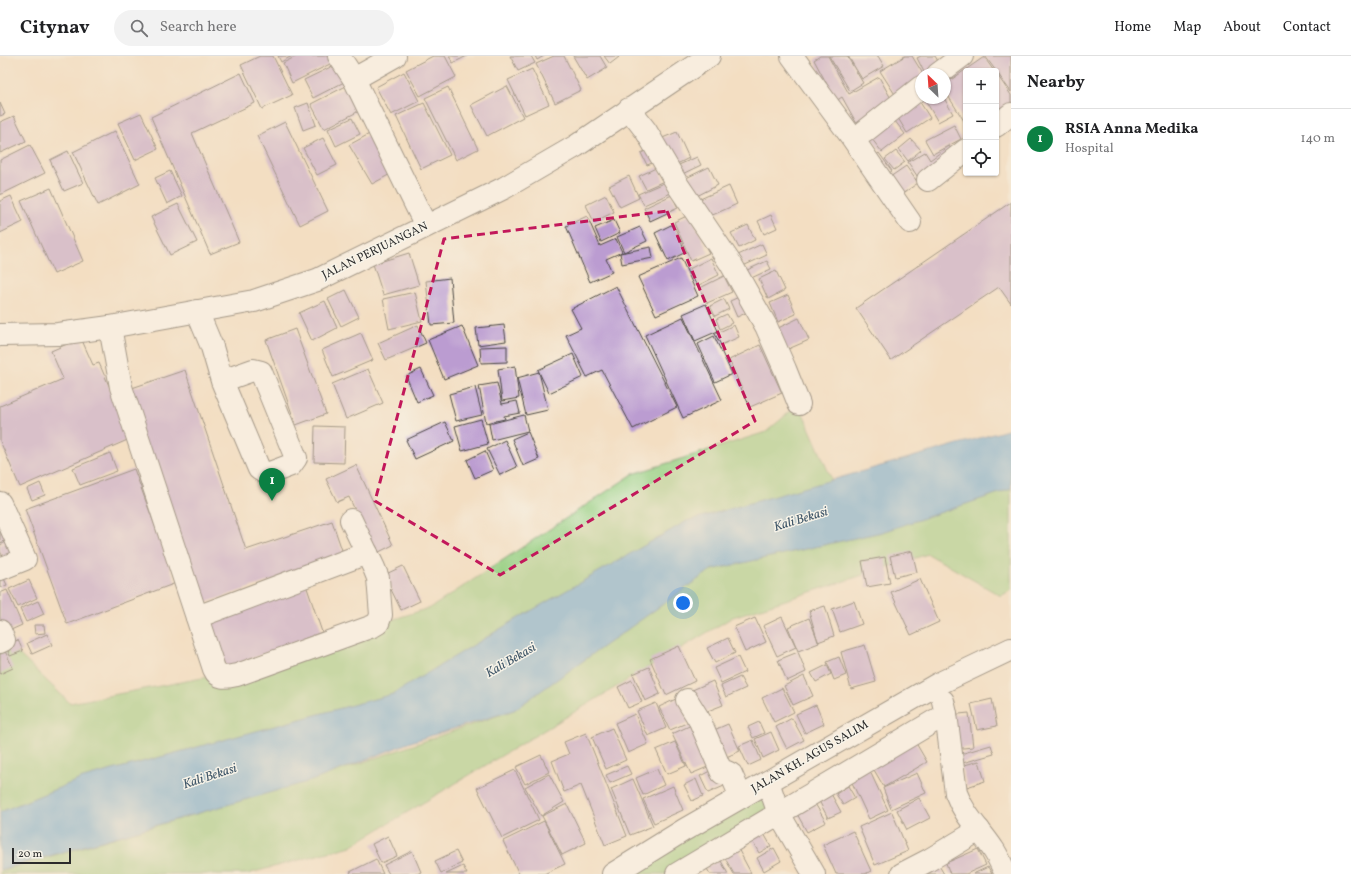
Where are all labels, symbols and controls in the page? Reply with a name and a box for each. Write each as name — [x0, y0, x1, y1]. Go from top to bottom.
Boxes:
search box — [114, 10, 394, 46]
text: Citynav — [20, 15, 90, 41]
icon: search — [128, 17, 150, 39]
text: Search here — [160, 17, 237, 38]
text: Home — [1114, 18, 1151, 37]
text: Map — [1173, 18, 1201, 37]
text: About — [1223, 18, 1261, 37]
text: Contact — [1283, 18, 1331, 37]
north arrow — [915, 68, 951, 104]
map controls — [963, 68, 999, 176]
button: + — [963, 68, 999, 104]
text: Nearby — [1027, 71, 1085, 94]
button: − — [963, 104, 999, 140]
text: RSIA Anna Medika — [1065, 119, 1198, 140]
text: 1 — [1037, 130, 1043, 148]
text: 140 m — [1301, 130, 1335, 148]
button: locate — [963, 140, 999, 176]
text: Hospital — [1065, 140, 1114, 158]
street label: JALAN PERJUANGAN — [319, 218, 431, 284]
pin: 1 — [259, 468, 285, 501]
water label: Kali Bekasi — [772, 503, 831, 537]
your location — [673, 593, 693, 613]
water label: Kali Bekasi — [482, 639, 540, 683]
street label: JALAN KH. AGUS SALIM — [749, 717, 871, 797]
water label: Kali Bekasi — [181, 760, 240, 794]
scale bar — [12, 846, 71, 865]
text: 20 m — [18, 847, 42, 862]

